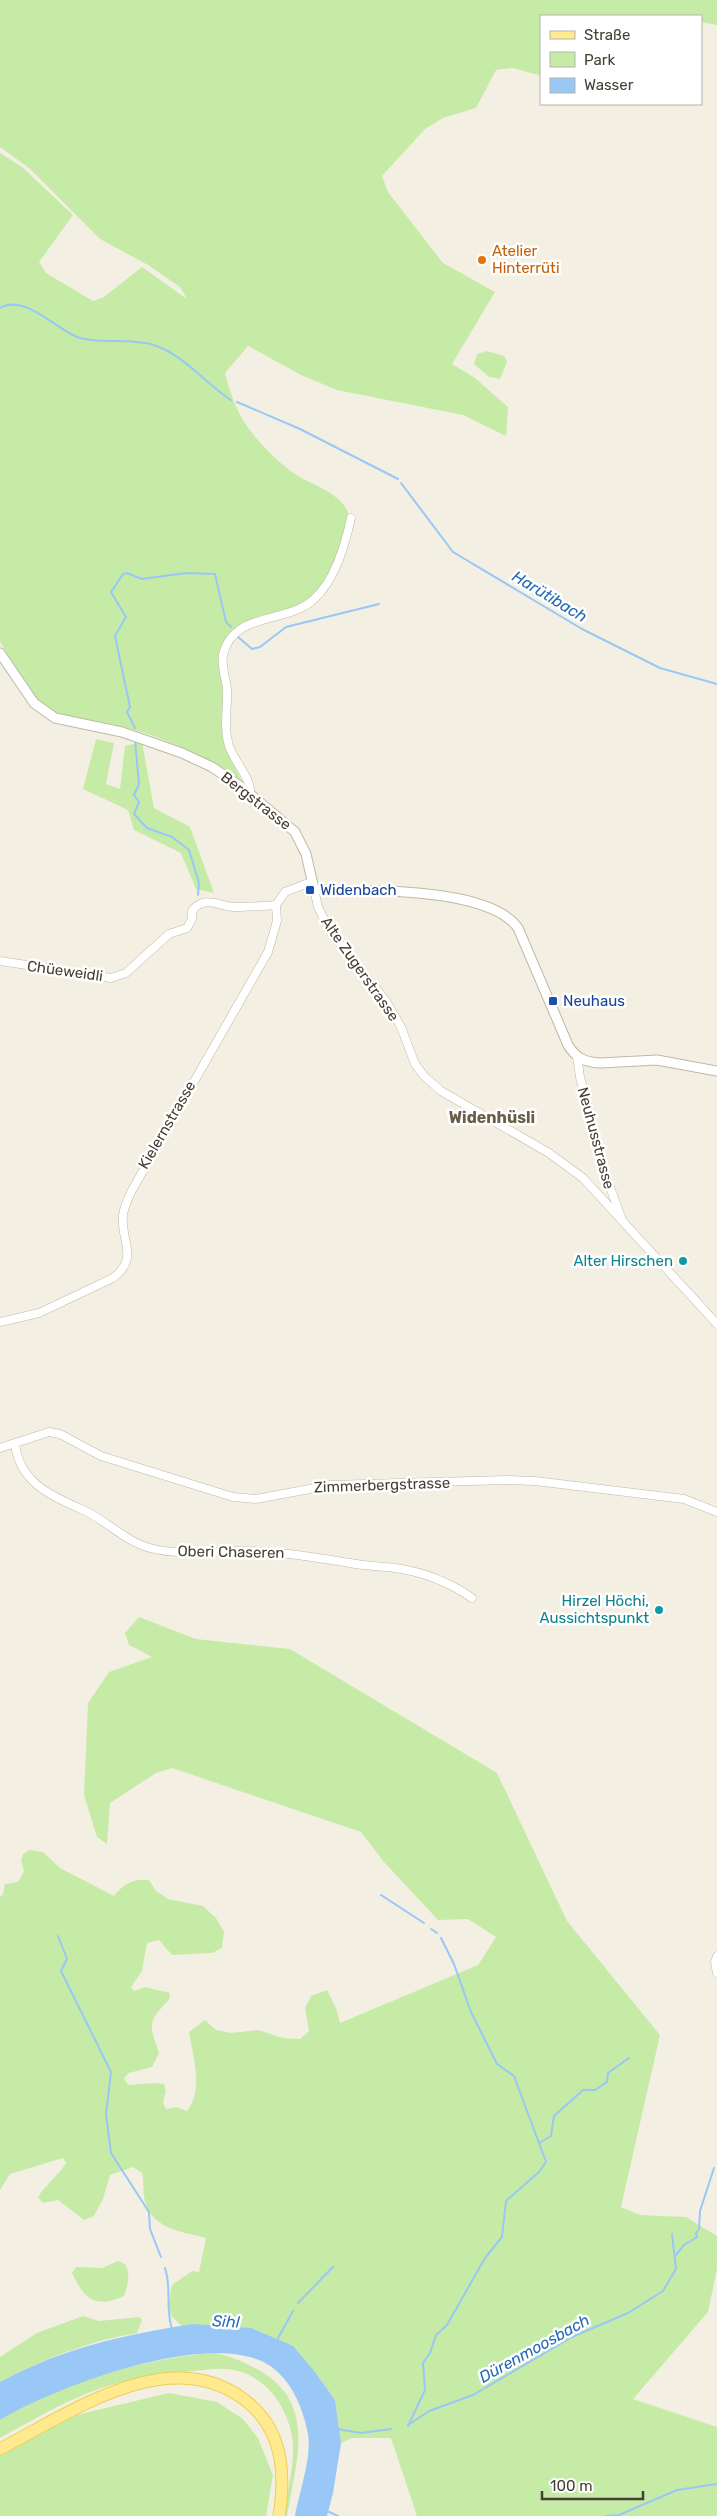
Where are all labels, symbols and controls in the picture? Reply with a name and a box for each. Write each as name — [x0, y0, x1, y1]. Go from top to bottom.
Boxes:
legend — [540, 15, 702, 105]
text: Straße — [584, 26, 630, 44]
text: Park — [584, 51, 615, 69]
text: Wasser — [584, 76, 634, 94]
place label: Atelier Hinterrüti — [492, 242, 560, 277]
marker: Atelier Hinterrüti — [476, 254, 488, 266]
water label: Harütibach — [509, 567, 591, 626]
street label: Bergstrasse — [217, 768, 295, 834]
place label: Widenbach — [320, 881, 397, 899]
marker: Widenbach — [304, 884, 316, 896]
street label: Alte Zugerstrasse — [317, 913, 403, 1025]
street label: Chüeweidli — [26, 957, 104, 985]
place label: Neuhaus — [563, 992, 625, 1010]
marker: Neuhaus — [547, 995, 559, 1007]
street label: Kielernstrasse — [134, 1078, 200, 1172]
street label: Neuhusstrasse — [574, 1085, 618, 1191]
district label: Widenhüsli — [449, 1108, 535, 1127]
place label: Alter Hirschen — [573, 1252, 673, 1270]
marker: Alter Hirschen — [677, 1255, 689, 1267]
street label: Zimmerbergstrasse — [314, 1474, 450, 1496]
street label: Oberi Chaseren — [177, 1542, 285, 1562]
place label: Hirzel Höchi, Aussichtspunkt — [540, 1592, 649, 1627]
marker: Hirzel Höchi, Aussichtspunkt — [653, 1604, 665, 1616]
water label: Dürenmoosbach — [476, 2310, 593, 2387]
water label: Sihl — [212, 2311, 241, 2332]
scale bar — [542, 2468, 643, 2500]
text: 100 m — [550, 2477, 592, 2495]

